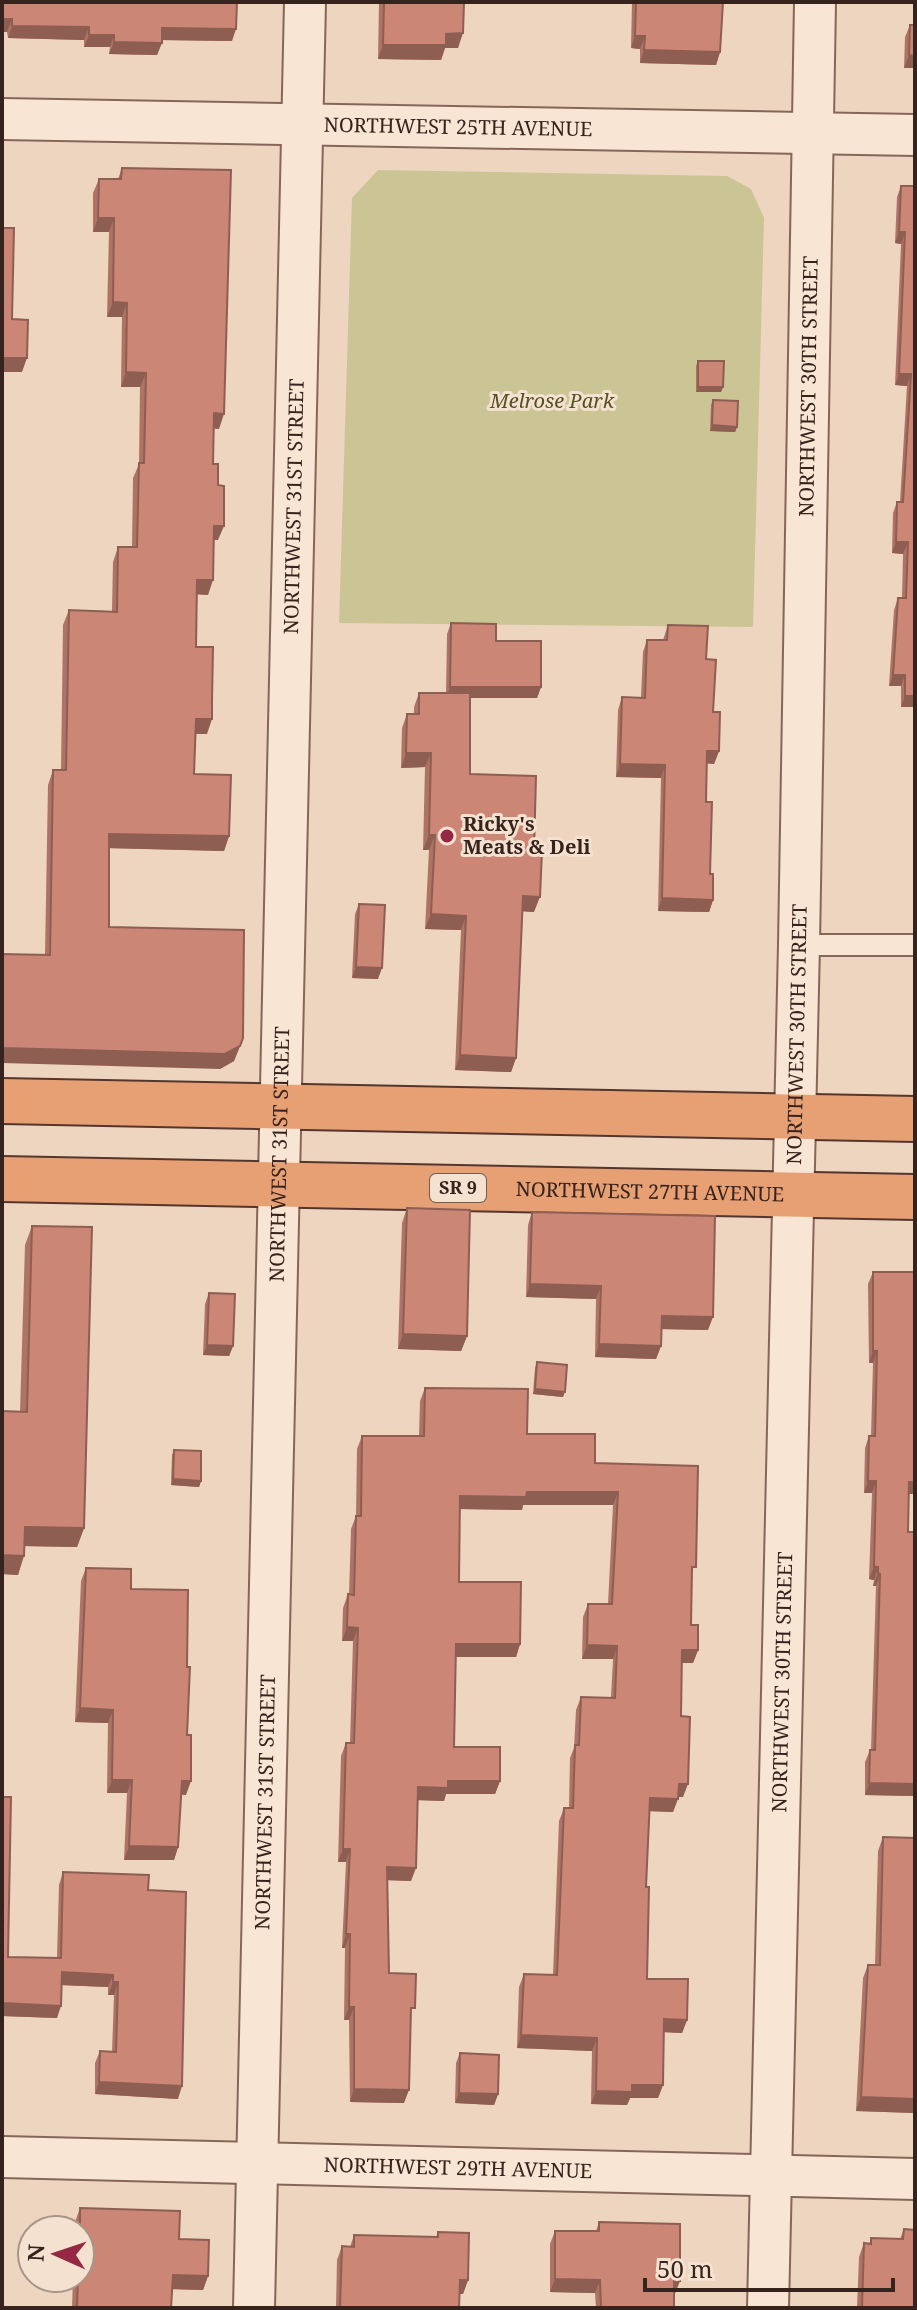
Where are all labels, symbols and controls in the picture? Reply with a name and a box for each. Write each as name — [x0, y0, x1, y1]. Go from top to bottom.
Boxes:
street label: NORTHWEST 25TH AVENUE — [323, 111, 592, 142]
street label: NORTHWEST 30TH STREET — [792, 256, 824, 517]
street label: NORTHWEST 31ST STREET — [277, 378, 310, 635]
park label: Melrose Park — [489, 387, 615, 414]
place label: Ricky's Meats & Deli — [463, 810, 590, 860]
marker: Ricky's Meats & Deli — [438, 827, 456, 845]
street label: NORTHWEST 30TH STREET — [780, 904, 813, 1165]
street label: NORTHWEST 31ST STREET — [263, 1026, 295, 1282]
road number: SR 9 — [430, 1174, 486, 1202]
street label: NORTHWEST 27TH AVENUE — [515, 1175, 784, 1207]
street label: NORTHWEST 30TH STREET — [765, 1551, 798, 1813]
street label: NORTHWEST 31ST STREET — [248, 1674, 281, 1930]
street label: NORTHWEST 29TH AVENUE — [323, 2151, 592, 2184]
north arrow — [16, 2214, 96, 2294]
scale bar — [645, 2242, 893, 2292]
text: N — [20, 2243, 50, 2262]
text: 50 m — [657, 2252, 713, 2285]

